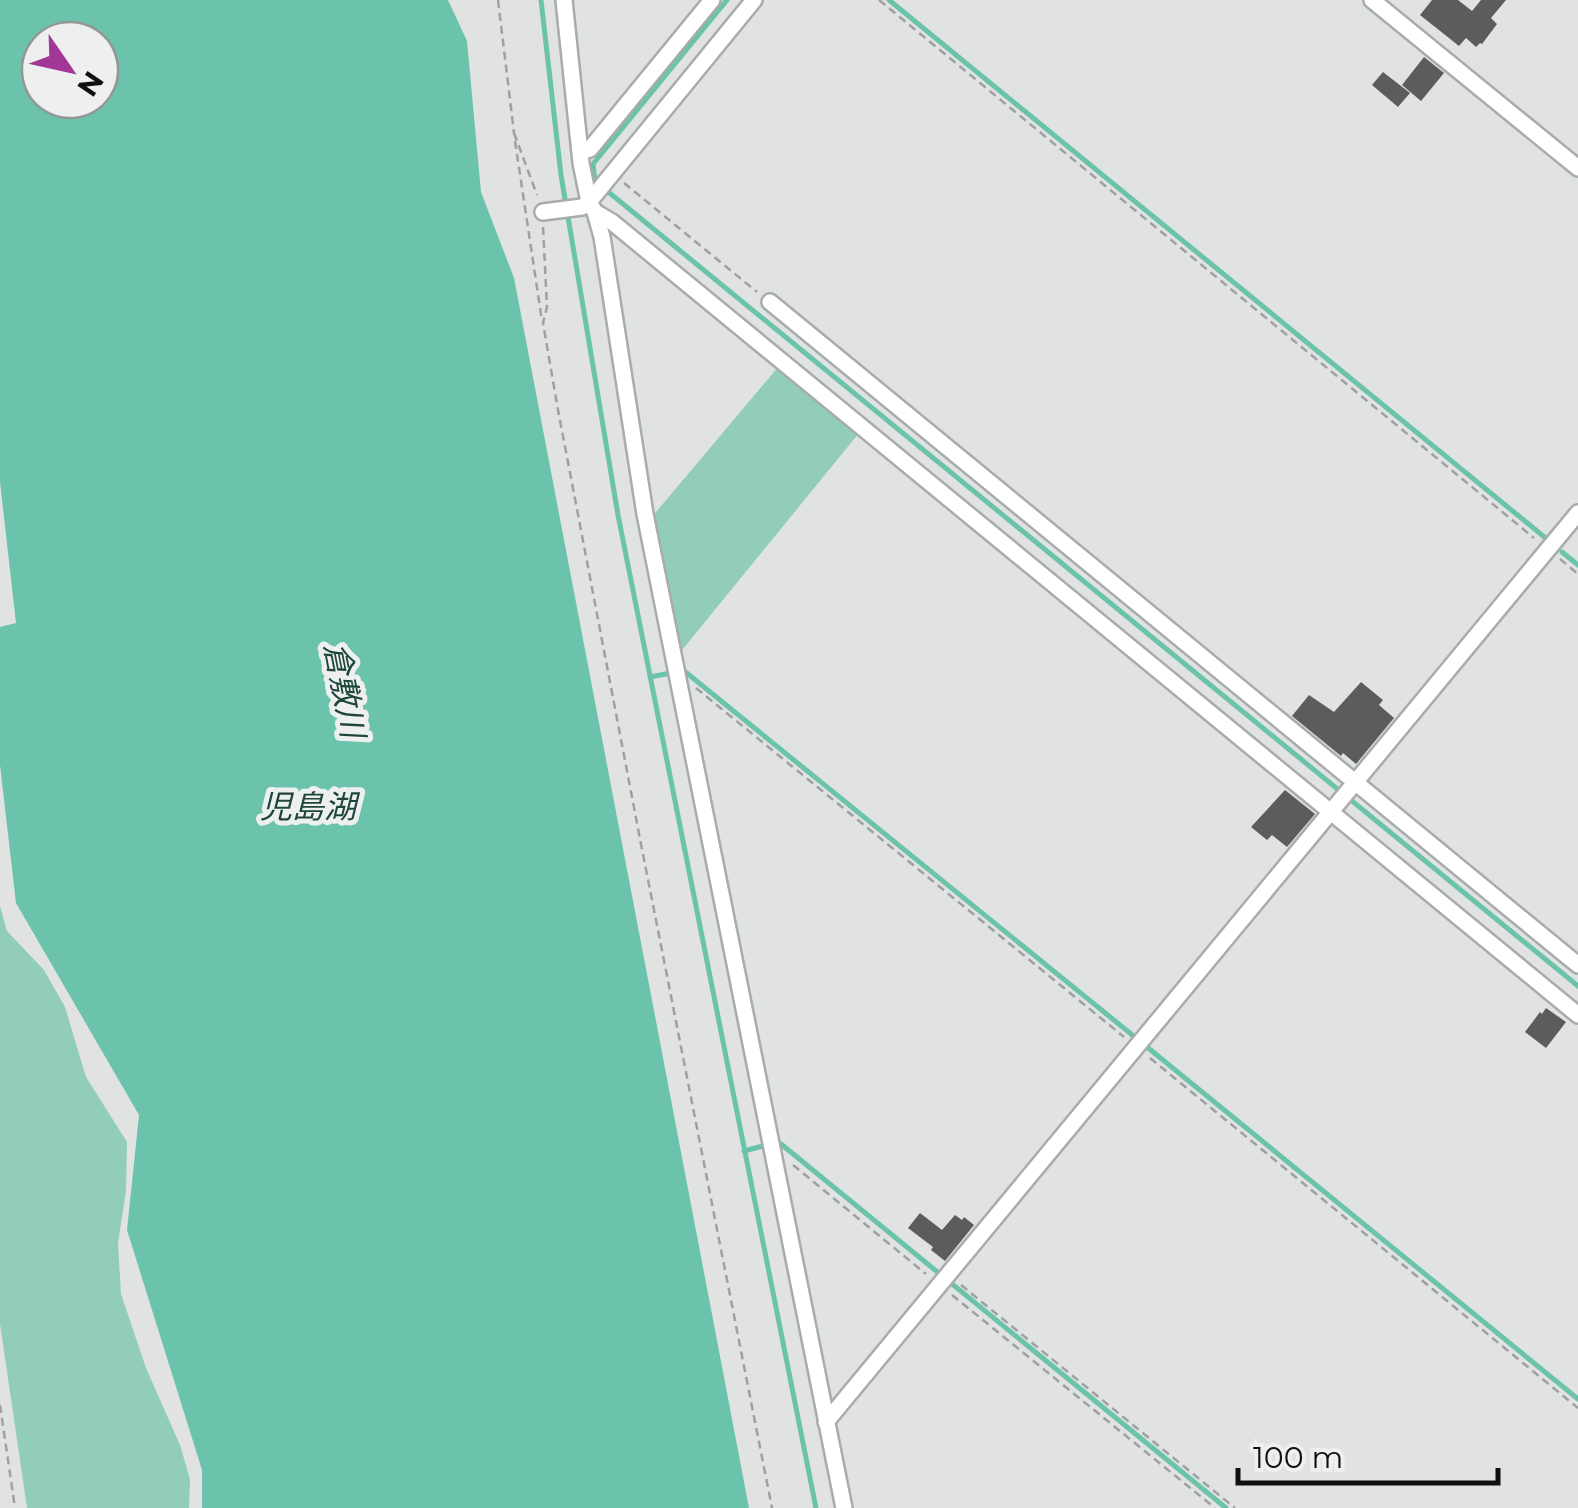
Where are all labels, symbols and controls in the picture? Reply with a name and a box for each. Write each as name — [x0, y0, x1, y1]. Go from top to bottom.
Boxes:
north arrow — [20, 20, 120, 120]
text: N — [70, 65, 111, 103]
water label: 倉敷川 — [317, 639, 374, 744]
water label: 児島湖 — [260, 787, 361, 826]
scale bar — [1238, 1423, 1498, 1485]
text: 100 m — [1253, 1439, 1343, 1476]

